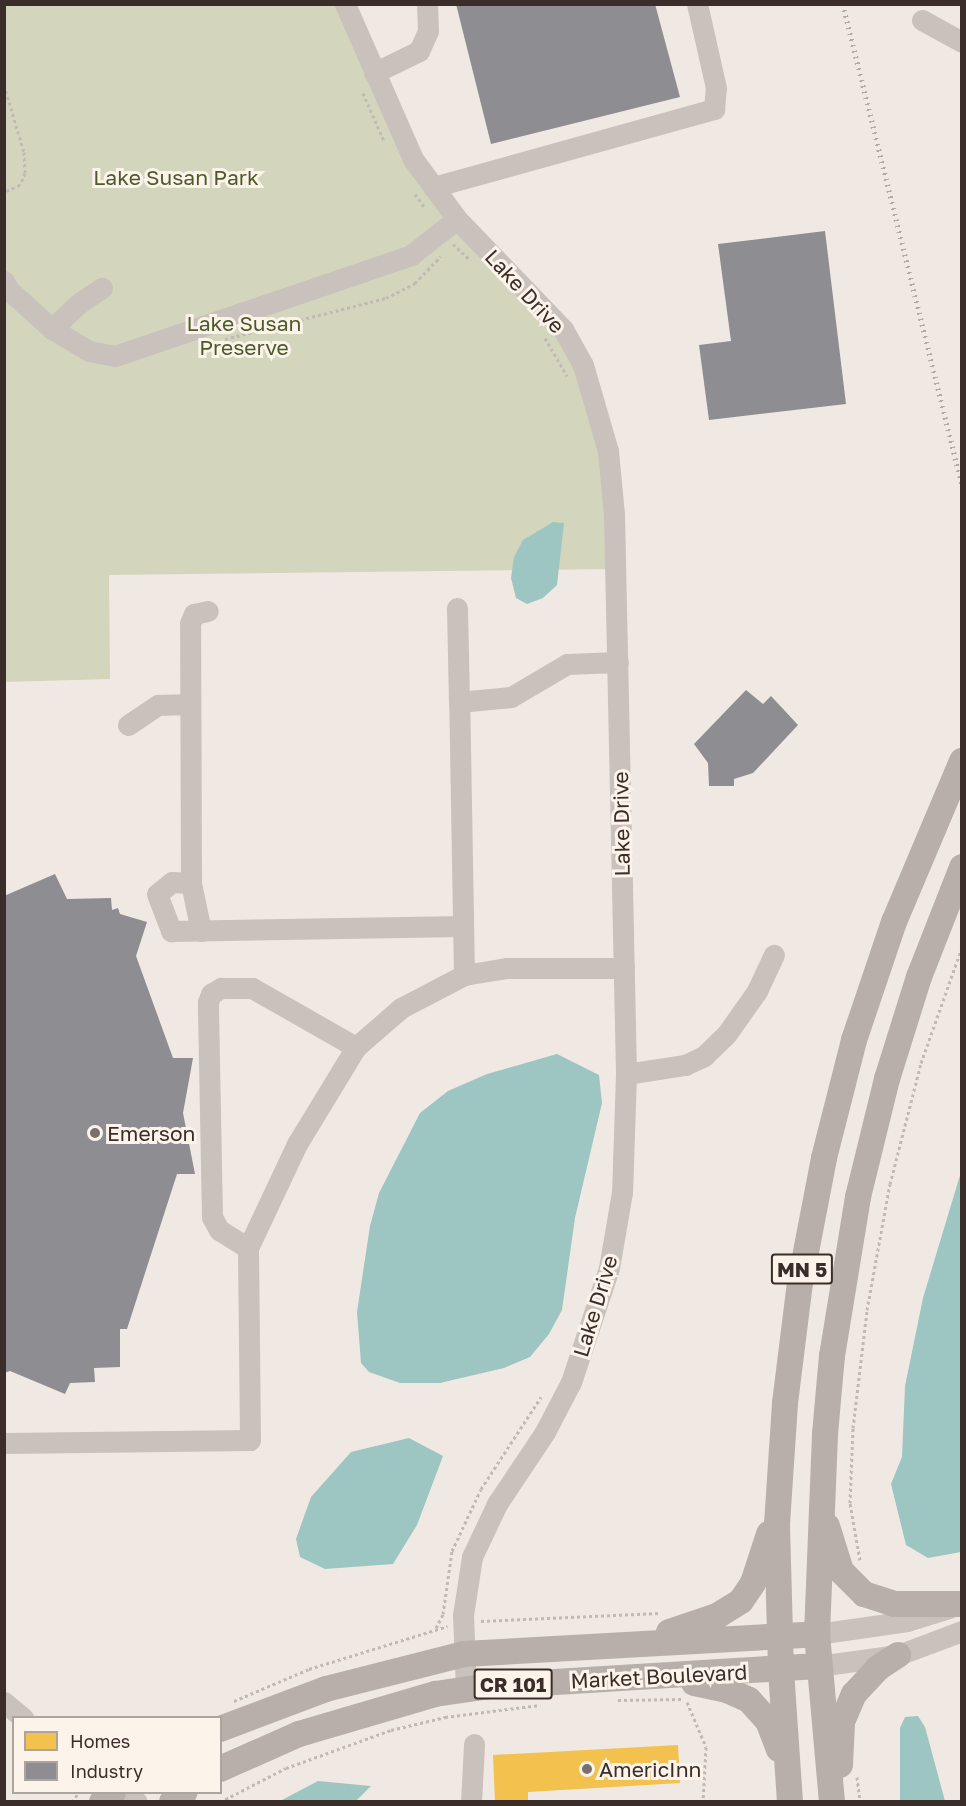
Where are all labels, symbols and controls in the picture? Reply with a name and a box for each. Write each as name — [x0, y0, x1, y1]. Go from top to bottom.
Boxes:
park label: Lake Susan Park — [93, 164, 259, 190]
street label: Lake Drive — [480, 244, 570, 338]
park label: Lake Susan Preserve — [187, 310, 301, 360]
street label: Lake Drive — [607, 771, 635, 877]
place label: Emerson — [107, 1120, 195, 1146]
marker: Emerson — [88, 1126, 102, 1140]
street label: Lake Drive — [568, 1252, 622, 1360]
road number: MN 5 — [770, 1252, 834, 1286]
street label: Market Boulevard — [570, 1659, 748, 1693]
road number: CR 101 — [472, 1667, 554, 1701]
legend — [12, 1716, 222, 1794]
text: Homes — [70, 1730, 130, 1752]
place label: AmericInn — [599, 1756, 702, 1782]
text: Industry — [70, 1760, 143, 1782]
marker: AmericInn — [580, 1762, 594, 1776]

